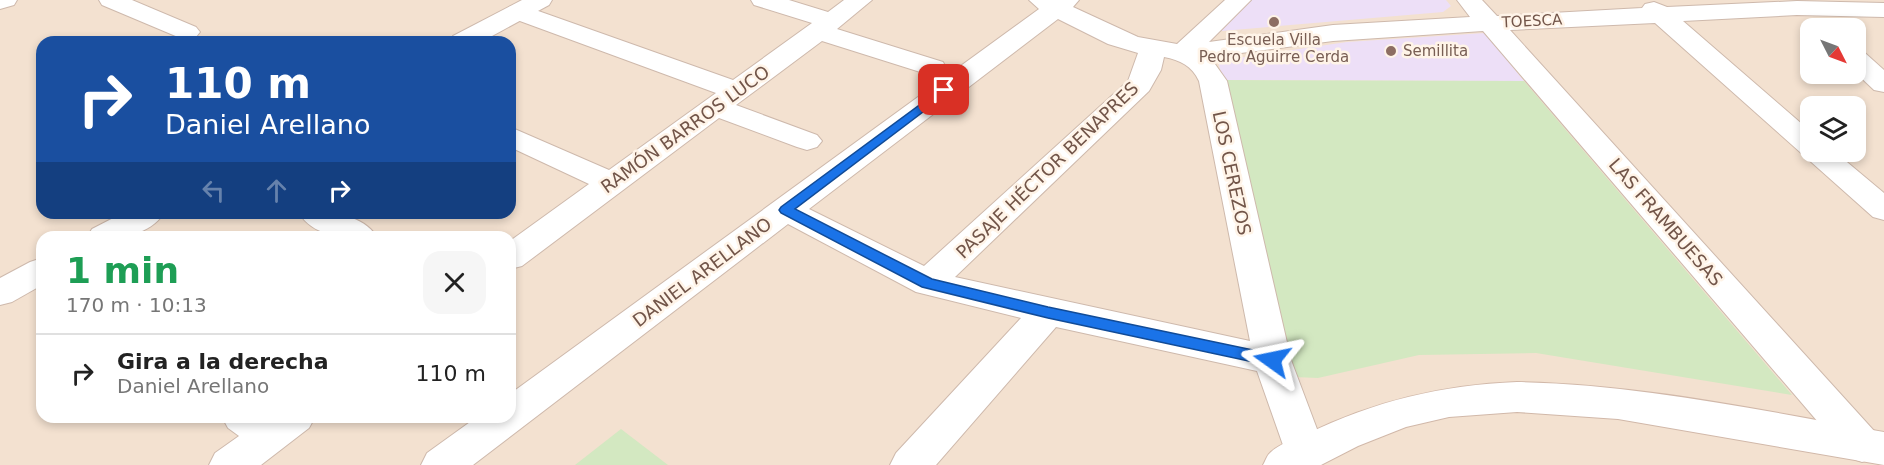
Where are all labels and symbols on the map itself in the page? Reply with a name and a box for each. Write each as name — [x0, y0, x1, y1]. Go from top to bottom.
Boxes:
street label: TOESCA — [1500, 10, 1564, 32]
marker: Escuela Villa Pedro Aguirre Cerda — [1267, 15, 1281, 29]
north arrow — [1800, 18, 1866, 84]
place label: Escuela Villa Pedro Aguirre Cerda — [1199, 31, 1349, 66]
place label: Semillita — [1403, 42, 1468, 60]
marker: Semillita — [1384, 44, 1398, 58]
street label: RAMÓN BARROS LUCO — [597, 61, 773, 197]
pin — [918, 64, 969, 115]
street label: PASAJE HÉCTOR BENAPRES — [952, 77, 1142, 263]
street label: LOS CEREZOS — [1209, 109, 1255, 237]
street label: LAS FRAMBUESAS — [1605, 154, 1727, 290]
street label: DANIEL ARELLANO — [628, 213, 776, 331]
position arrow — [1240, 328, 1304, 392]

